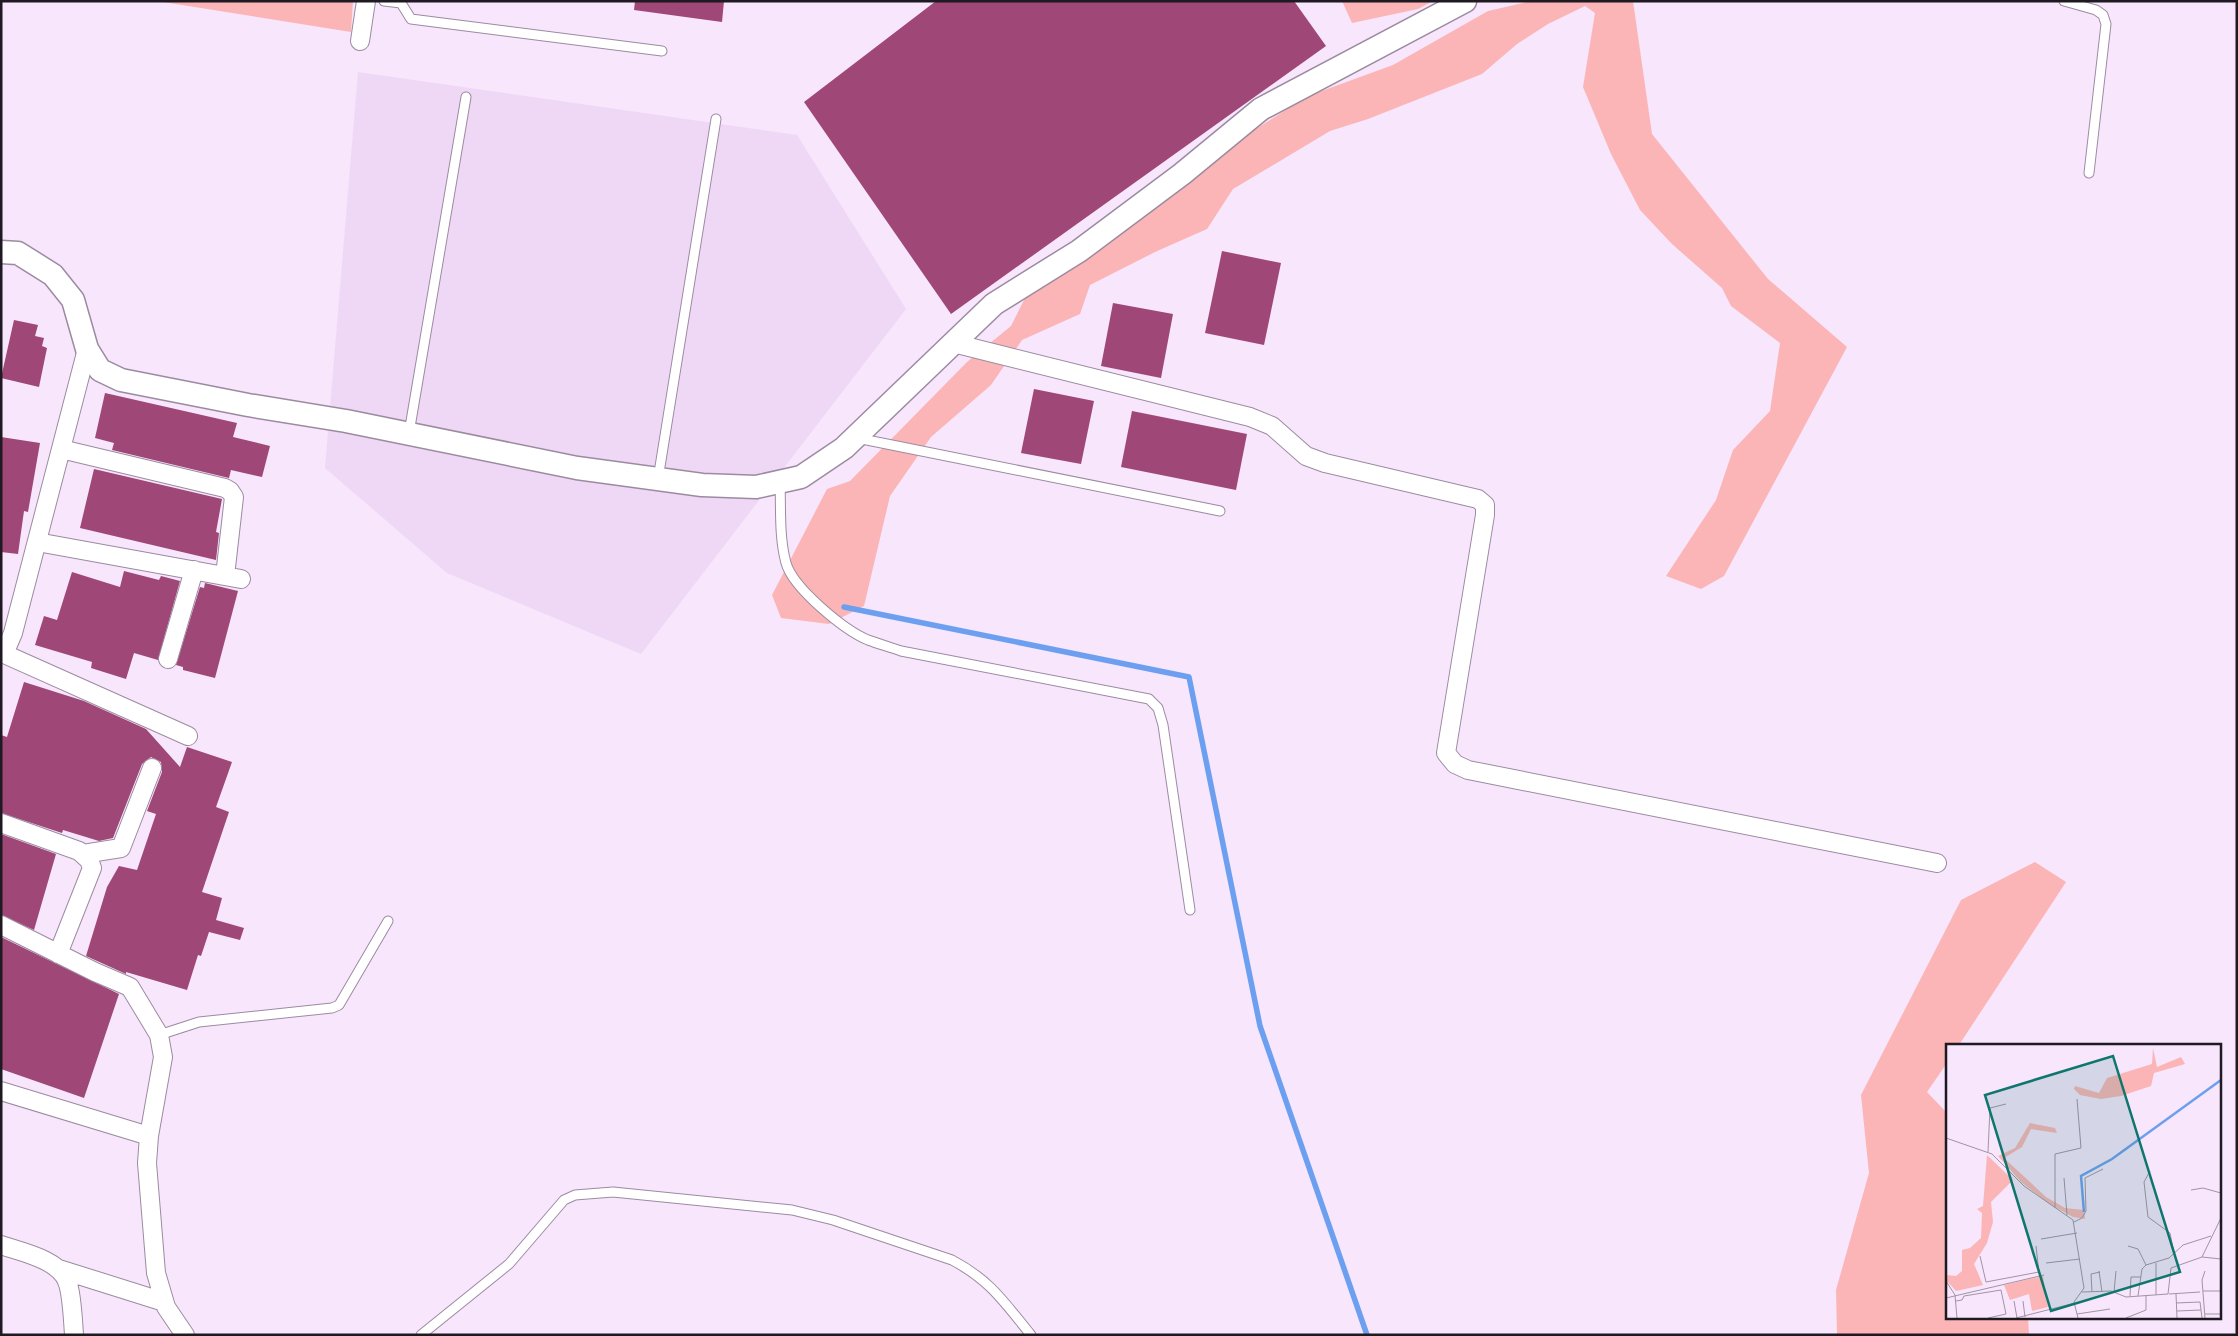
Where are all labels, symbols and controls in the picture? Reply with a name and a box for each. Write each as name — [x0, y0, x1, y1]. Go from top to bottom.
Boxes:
inset map — [1946, 1044, 2220, 1318]

